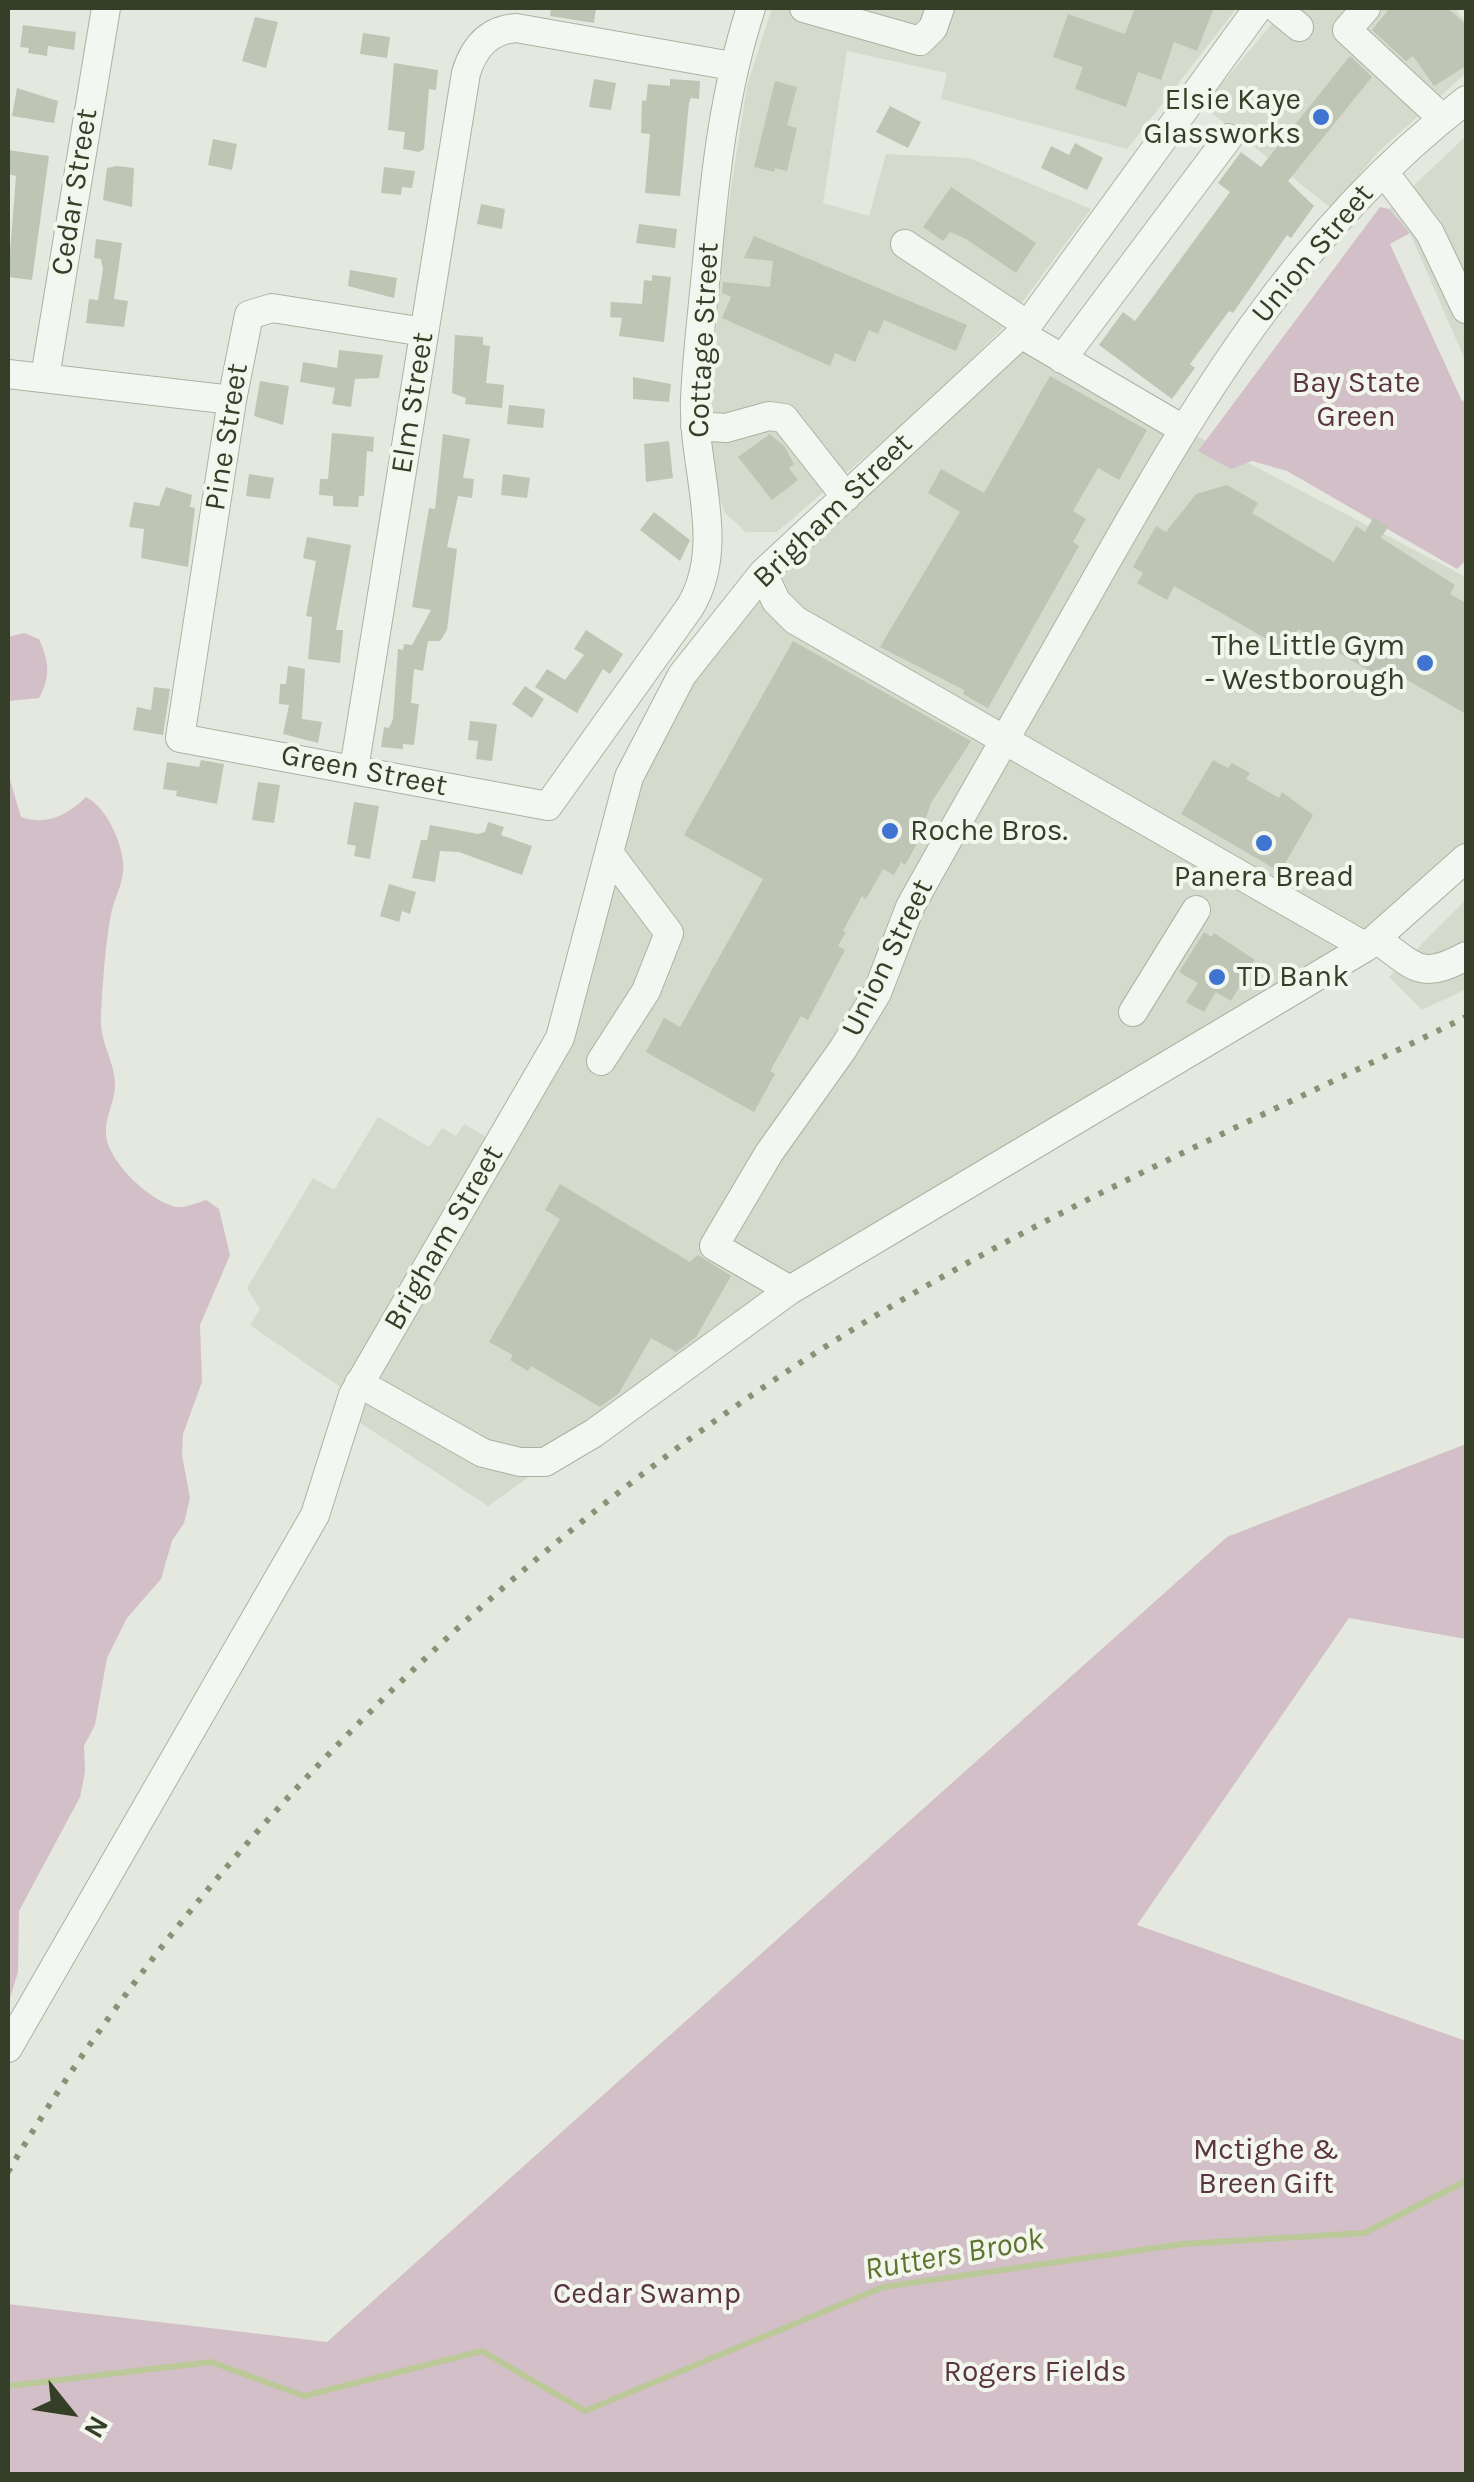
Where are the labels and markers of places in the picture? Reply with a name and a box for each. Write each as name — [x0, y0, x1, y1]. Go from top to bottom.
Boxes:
place label: Elsie Kaye Glassworks — [1144, 82, 1301, 152]
marker: Elsie Kaye Glassworks — [1310, 106, 1332, 128]
place label: The Little Gym - Westborough — [1205, 628, 1405, 698]
marker: The Little Gym - Westborough — [1414, 652, 1436, 674]
place label: Roche Bros. — [910, 813, 1068, 849]
marker: Roche Bros. — [879, 820, 901, 842]
marker: Panera Bread — [1253, 832, 1275, 854]
place label: Panera Bread — [1174, 859, 1354, 895]
place label: TD Bank — [1237, 959, 1349, 995]
marker: TD Bank — [1206, 966, 1228, 988]

